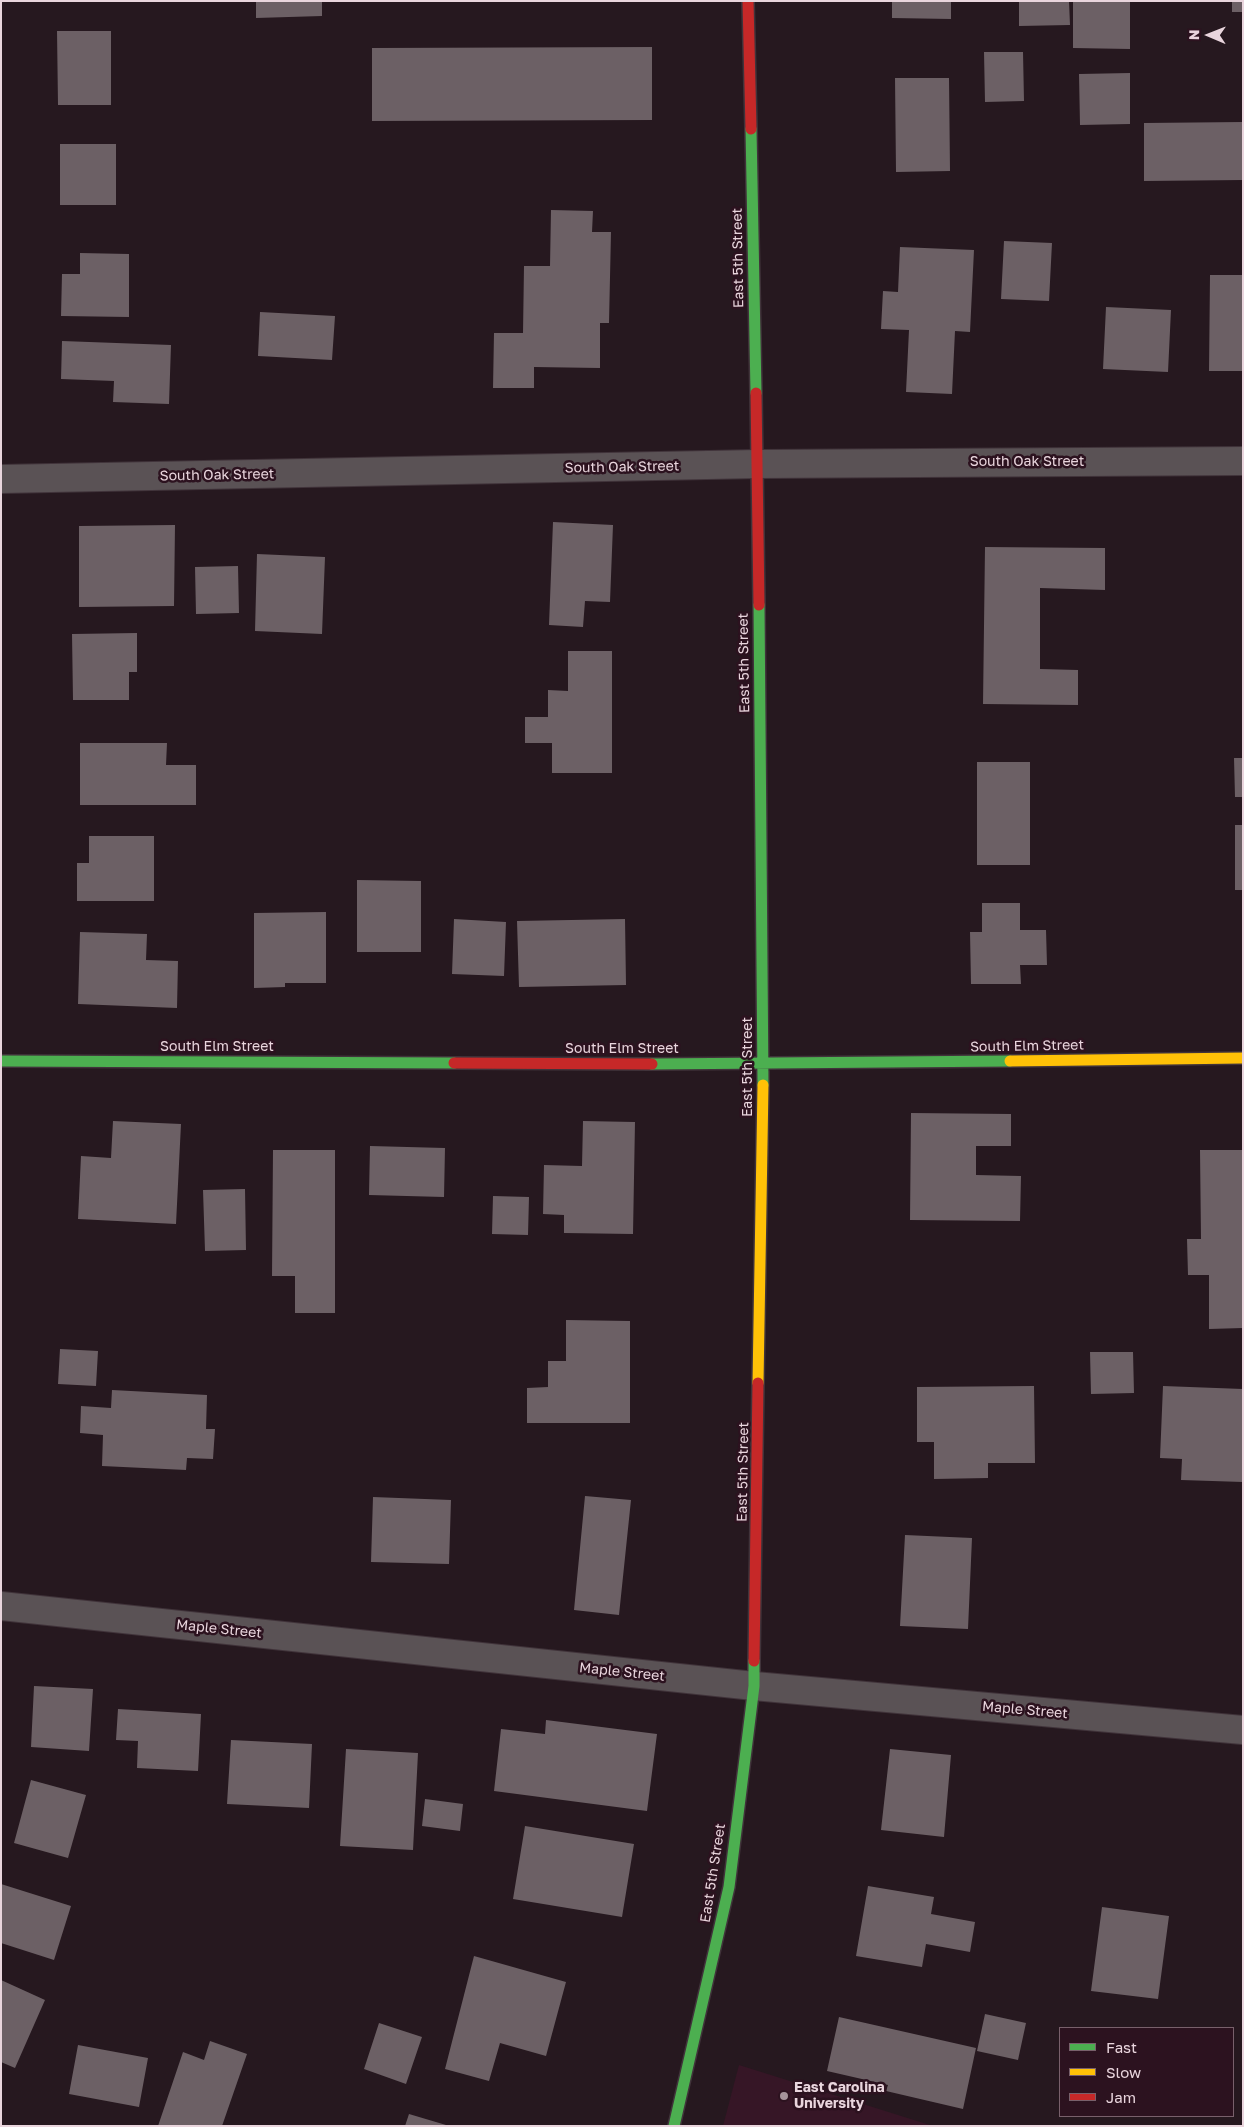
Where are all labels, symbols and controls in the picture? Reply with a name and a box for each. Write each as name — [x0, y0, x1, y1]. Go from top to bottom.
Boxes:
north arrow — [1184, 10, 1234, 60]
text: N — [1185, 29, 1202, 40]
street label: East 5th Street — [729, 208, 747, 308]
street label: South Oak Street — [970, 454, 1084, 470]
street label: South Oak Street — [565, 458, 679, 476]
street label: South Oak Street — [160, 466, 274, 484]
street label: East 5th Street — [735, 613, 753, 713]
street label: East 5th Street — [740, 1017, 756, 1117]
street label: South Elm Street — [970, 1037, 1084, 1055]
street label: South Elm Street — [160, 1039, 274, 1055]
street label: South Elm Street — [565, 1041, 679, 1057]
street label: East 5th Street — [734, 1422, 752, 1522]
street label: Maple Street — [175, 1616, 263, 1642]
street label: Maple Street — [578, 1659, 666, 1685]
street label: Maple Street — [981, 1698, 1069, 1722]
street label: East 5th Street — [697, 1822, 729, 1924]
legend — [1059, 2027, 1234, 2117]
text: Fast — [1106, 2038, 1137, 2056]
text: Slow — [1106, 2063, 1141, 2081]
place label: East Carolina University — [794, 2080, 885, 2112]
text: Jam — [1106, 2088, 1136, 2106]
marker: East Carolina University — [778, 2090, 790, 2102]

